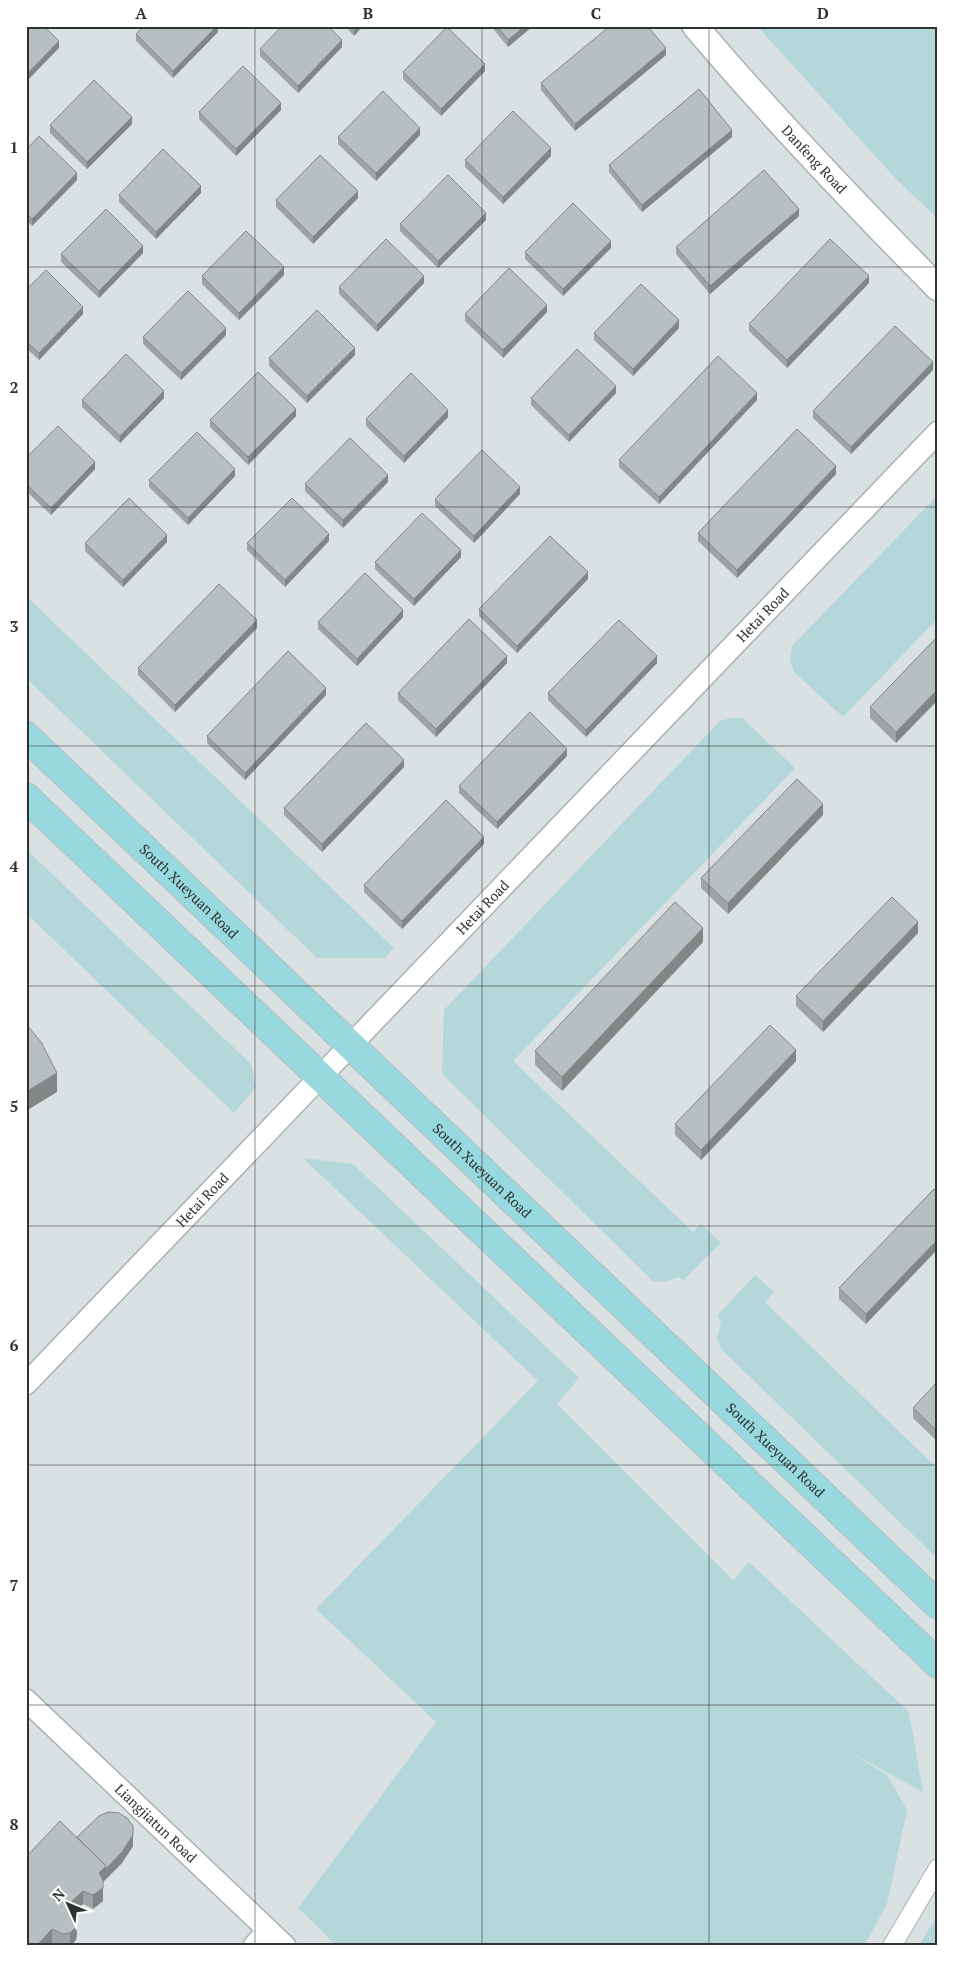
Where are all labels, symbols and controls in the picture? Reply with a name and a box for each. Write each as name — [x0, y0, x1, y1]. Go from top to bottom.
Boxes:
text: A — [135, 2, 147, 24]
text: B — [363, 2, 373, 24]
text: C — [591, 2, 601, 24]
text: D — [817, 2, 829, 24]
street label: Danfeng Road — [778, 121, 851, 198]
text: 1 — [9, 136, 19, 158]
text: 2 — [9, 376, 19, 398]
street label: Hetai Road — [732, 583, 793, 646]
text: 3 — [9, 615, 19, 637]
street label: South Xueyuan Road — [136, 839, 243, 943]
text: 4 — [9, 855, 19, 877]
street label: Hetai Road — [452, 876, 513, 938]
text: 5 — [9, 1095, 19, 1117]
street label: South Xueyuan Road — [429, 1119, 536, 1222]
street label: Hetai Road — [172, 1168, 233, 1231]
text: 6 — [9, 1334, 19, 1356]
street label: South Xueyuan Road — [722, 1398, 829, 1501]
text: 7 — [9, 1574, 19, 1596]
street label: Liangjiatun Road — [111, 1779, 201, 1867]
text: 8 — [9, 1813, 19, 1835]
north arrow — [42, 1880, 92, 1930]
text: N — [48, 1884, 69, 1905]

